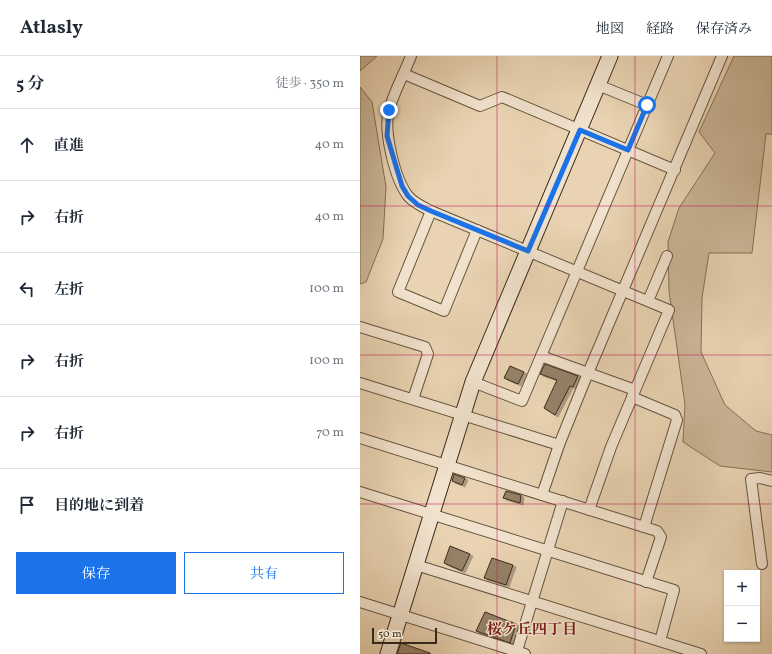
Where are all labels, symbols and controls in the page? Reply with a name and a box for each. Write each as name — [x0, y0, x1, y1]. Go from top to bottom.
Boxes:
text: Atlasly — [20, 15, 83, 41]
text: 地図 — [596, 20, 624, 39]
text: 経路 — [646, 20, 674, 39]
text: 保存済み — [696, 20, 752, 39]
text: 5 分 — [16, 73, 45, 96]
text: 徒歩 · 350 m — [276, 75, 344, 93]
route start — [638, 96, 656, 114]
route end — [380, 101, 398, 119]
icon: ahead — [16, 134, 38, 156]
text: 直進 — [54, 136, 84, 157]
text: 40 m — [315, 136, 344, 154]
icon: right — [16, 206, 38, 228]
text: 右折 — [54, 208, 84, 229]
text: 40 m — [315, 208, 344, 226]
icon: left — [16, 278, 38, 300]
text: 左折 — [54, 280, 84, 301]
text: 100 m — [309, 280, 344, 298]
icon: right — [16, 350, 38, 372]
text: 右折 — [54, 352, 84, 373]
text: 100 m — [309, 352, 344, 370]
icon: right — [16, 422, 38, 444]
text: 右折 — [54, 424, 84, 445]
text: 70 m — [316, 424, 344, 442]
icon: arrive — [16, 494, 38, 516]
text: 目的地に到着 — [54, 496, 144, 517]
button: 保存 — [16, 552, 176, 594]
button: 共有 — [184, 552, 344, 594]
map controls — [724, 570, 760, 642]
button: + — [724, 570, 760, 606]
button: − — [724, 606, 760, 642]
district label: 桜ケ丘四丁目 — [487, 620, 577, 641]
scale bar — [372, 626, 437, 645]
text: 50 m — [378, 627, 402, 642]

